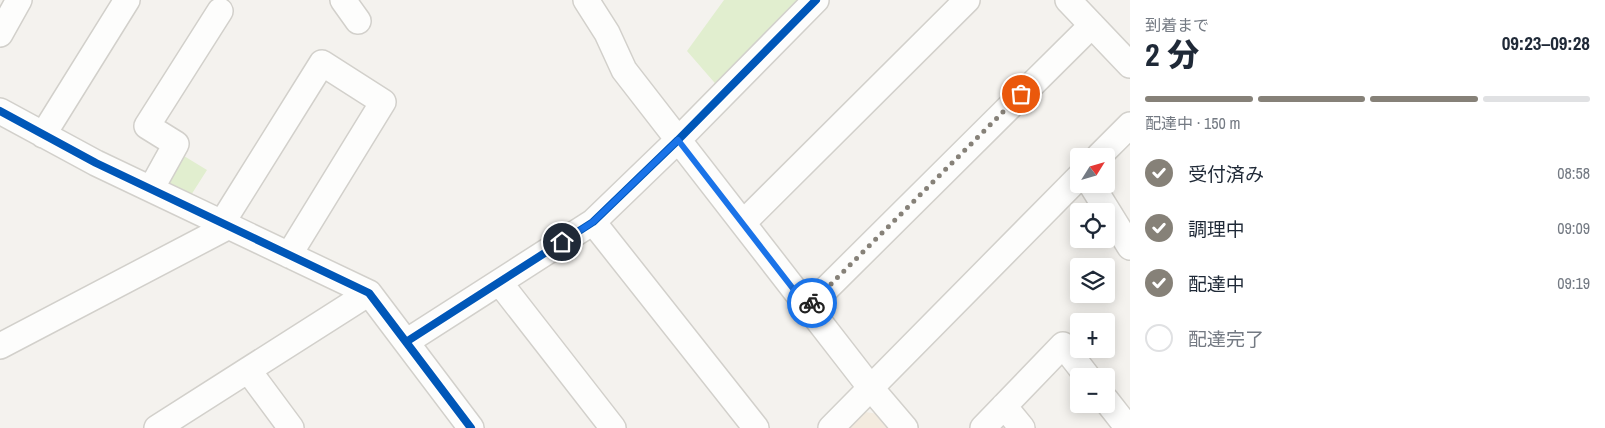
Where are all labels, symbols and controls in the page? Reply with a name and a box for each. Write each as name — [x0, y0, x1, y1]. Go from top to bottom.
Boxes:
text: 到着まで — [1145, 14, 1209, 36]
text: 09:23–09:28 — [1502, 30, 1590, 56]
text: 2 分 — [1145, 33, 1199, 76]
pin — [1000, 73, 1042, 115]
icon: bag — [1007, 80, 1035, 108]
text: 配達中 · 150 m — [1145, 112, 1240, 134]
north arrow — [1070, 148, 1115, 192]
map controls — [1070, 148, 1115, 413]
icon: check — [1145, 159, 1173, 187]
text: 受付済み — [1188, 161, 1264, 187]
text: 08:58 — [1557, 162, 1590, 184]
button: locate — [1070, 203, 1115, 248]
icon: check — [1145, 214, 1173, 242]
text: 調理中 — [1188, 216, 1245, 242]
text: 09:09 — [1557, 217, 1590, 239]
pin — [541, 221, 583, 263]
icon: home — [548, 228, 576, 256]
button: layers — [1070, 258, 1115, 303]
icon: check — [1145, 269, 1173, 297]
text: 配達中 — [1188, 271, 1245, 297]
text: 09:19 — [1557, 272, 1590, 294]
courier — [787, 278, 837, 328]
icon: bike — [798, 289, 826, 317]
button: + — [1070, 313, 1115, 358]
text: 配達完了 — [1188, 326, 1264, 352]
button: − — [1070, 368, 1115, 413]

